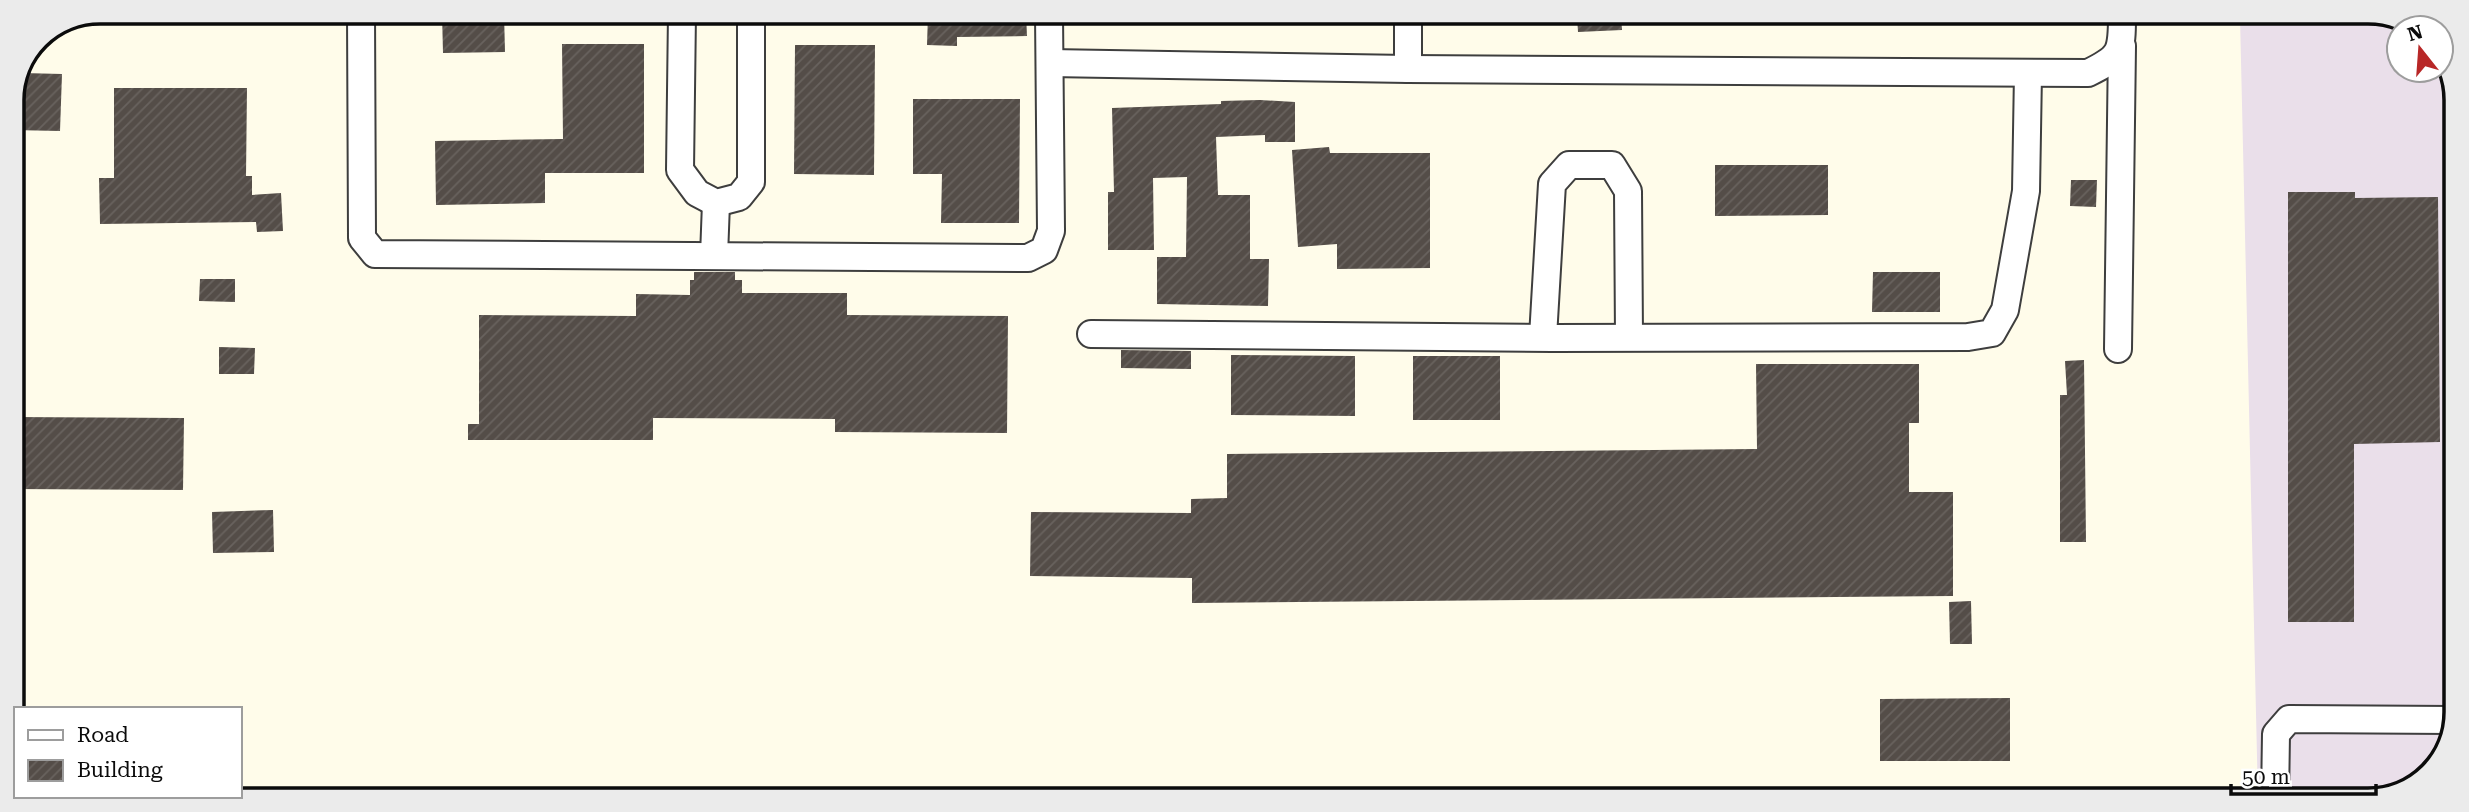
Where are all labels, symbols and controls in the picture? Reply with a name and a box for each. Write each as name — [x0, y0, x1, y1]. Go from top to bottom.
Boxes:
north arrow — [2385, 14, 2455, 84]
text: N — [2405, 20, 2426, 46]
legend — [14, 707, 242, 798]
text: Road — [77, 723, 129, 747]
scale bar — [2231, 752, 2376, 796]
text: Building — [77, 758, 163, 782]
text: 50 m — [2242, 765, 2290, 789]

